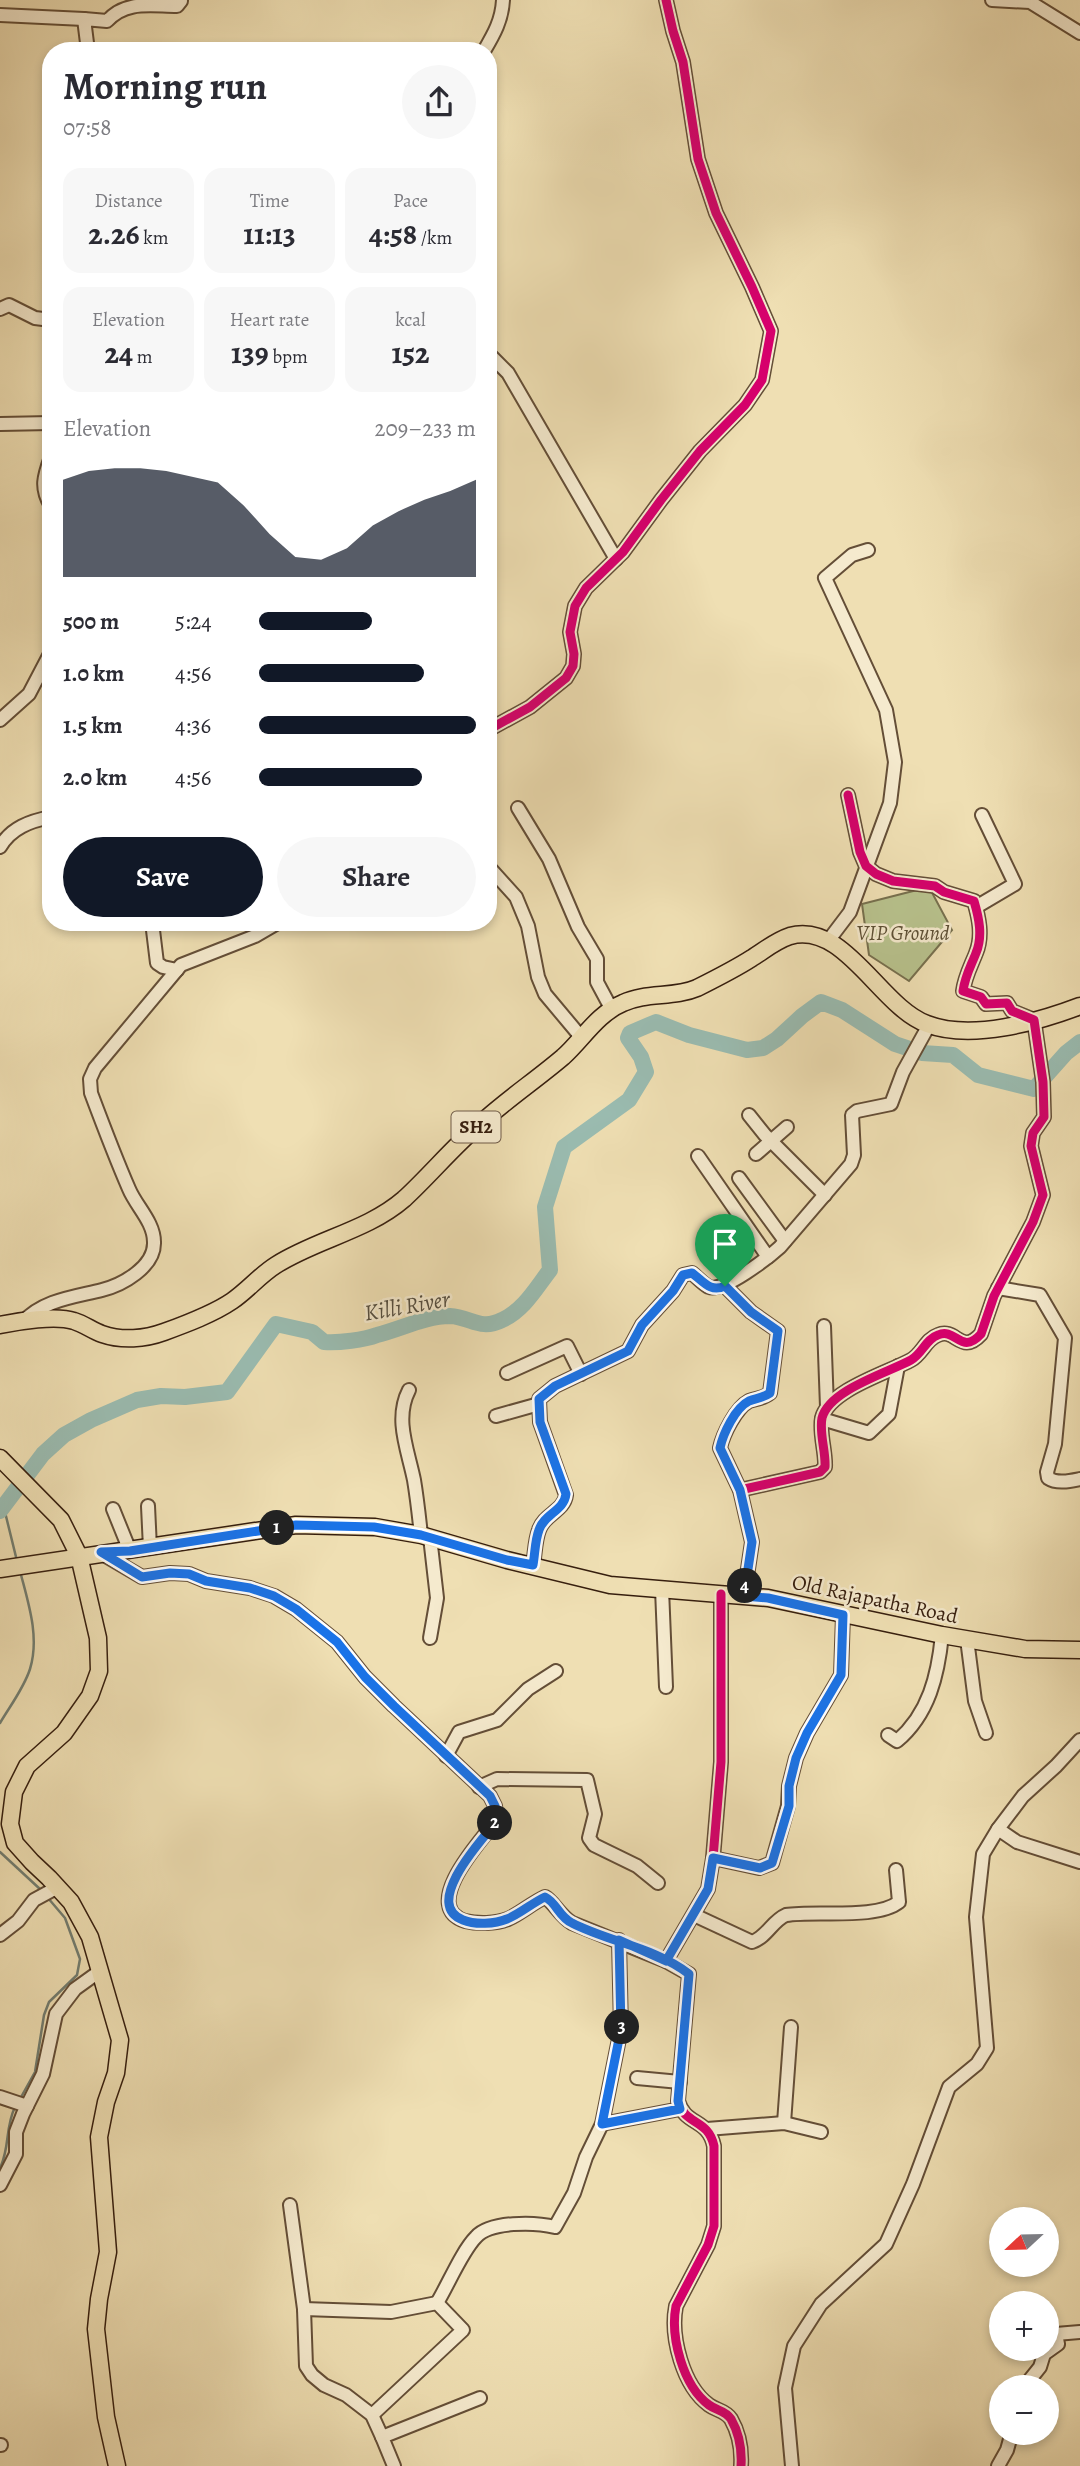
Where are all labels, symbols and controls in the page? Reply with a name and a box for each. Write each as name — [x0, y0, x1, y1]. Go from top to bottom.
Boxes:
text: Morning run — [63, 60, 267, 112]
button: share — [402, 65, 476, 139]
text: 07:58 — [63, 112, 111, 143]
text: Distance — [94, 188, 163, 214]
text: Time — [250, 188, 289, 214]
text: Pace — [393, 188, 428, 214]
text: 2.26 — [88, 214, 140, 254]
text: 11:13 — [243, 214, 296, 254]
text: 4:58 — [369, 214, 417, 254]
text: km — [140, 225, 169, 251]
text: /km — [417, 225, 452, 251]
text: Elevation — [92, 307, 165, 333]
text: Heart rate — [230, 307, 309, 333]
text: kcal — [395, 307, 426, 333]
text: 24 — [104, 333, 133, 373]
text: 139 — [231, 333, 269, 373]
text: 152 — [391, 333, 430, 373]
text: m — [133, 344, 153, 370]
text: bpm — [269, 344, 308, 370]
text: Elevation — [63, 413, 151, 444]
text: 209–233 m — [375, 413, 476, 444]
text: 500 m — [63, 606, 119, 637]
text: 5:24 — [175, 606, 212, 637]
text: 1.0 km — [63, 658, 124, 689]
text: 4:56 — [175, 658, 211, 689]
text: 1.5 km — [63, 710, 123, 741]
text: 4:36 — [175, 710, 211, 741]
text: 2.0 km — [63, 762, 127, 793]
text: 4:56 — [175, 762, 211, 793]
button: Save — [63, 837, 263, 917]
button: Share — [277, 837, 476, 917]
park label: VIP Ground — [856, 919, 950, 947]
road number: SH2 — [452, 1112, 500, 1142]
pin — [695, 1214, 755, 1286]
icon: arrive — [706, 1225, 744, 1263]
water label: Killi River — [362, 1283, 453, 1329]
pin: 1 — [260, 1510, 294, 1546]
text: 1 — [273, 1514, 280, 1540]
pin: 4 — [728, 1568, 762, 1604]
street label: Old Rajapatha Road — [789, 1568, 961, 1630]
text: 4 — [740, 1572, 749, 1598]
pin: 2 — [477, 1806, 512, 1840]
text: 2 — [490, 1809, 499, 1835]
pin: 3 — [604, 2010, 640, 2044]
text: 3 — [617, 2013, 626, 2039]
north arrow — [989, 2207, 1059, 2277]
map controls — [989, 2207, 1059, 2445]
button: + — [989, 2291, 1059, 2361]
button: − — [989, 2375, 1059, 2445]

